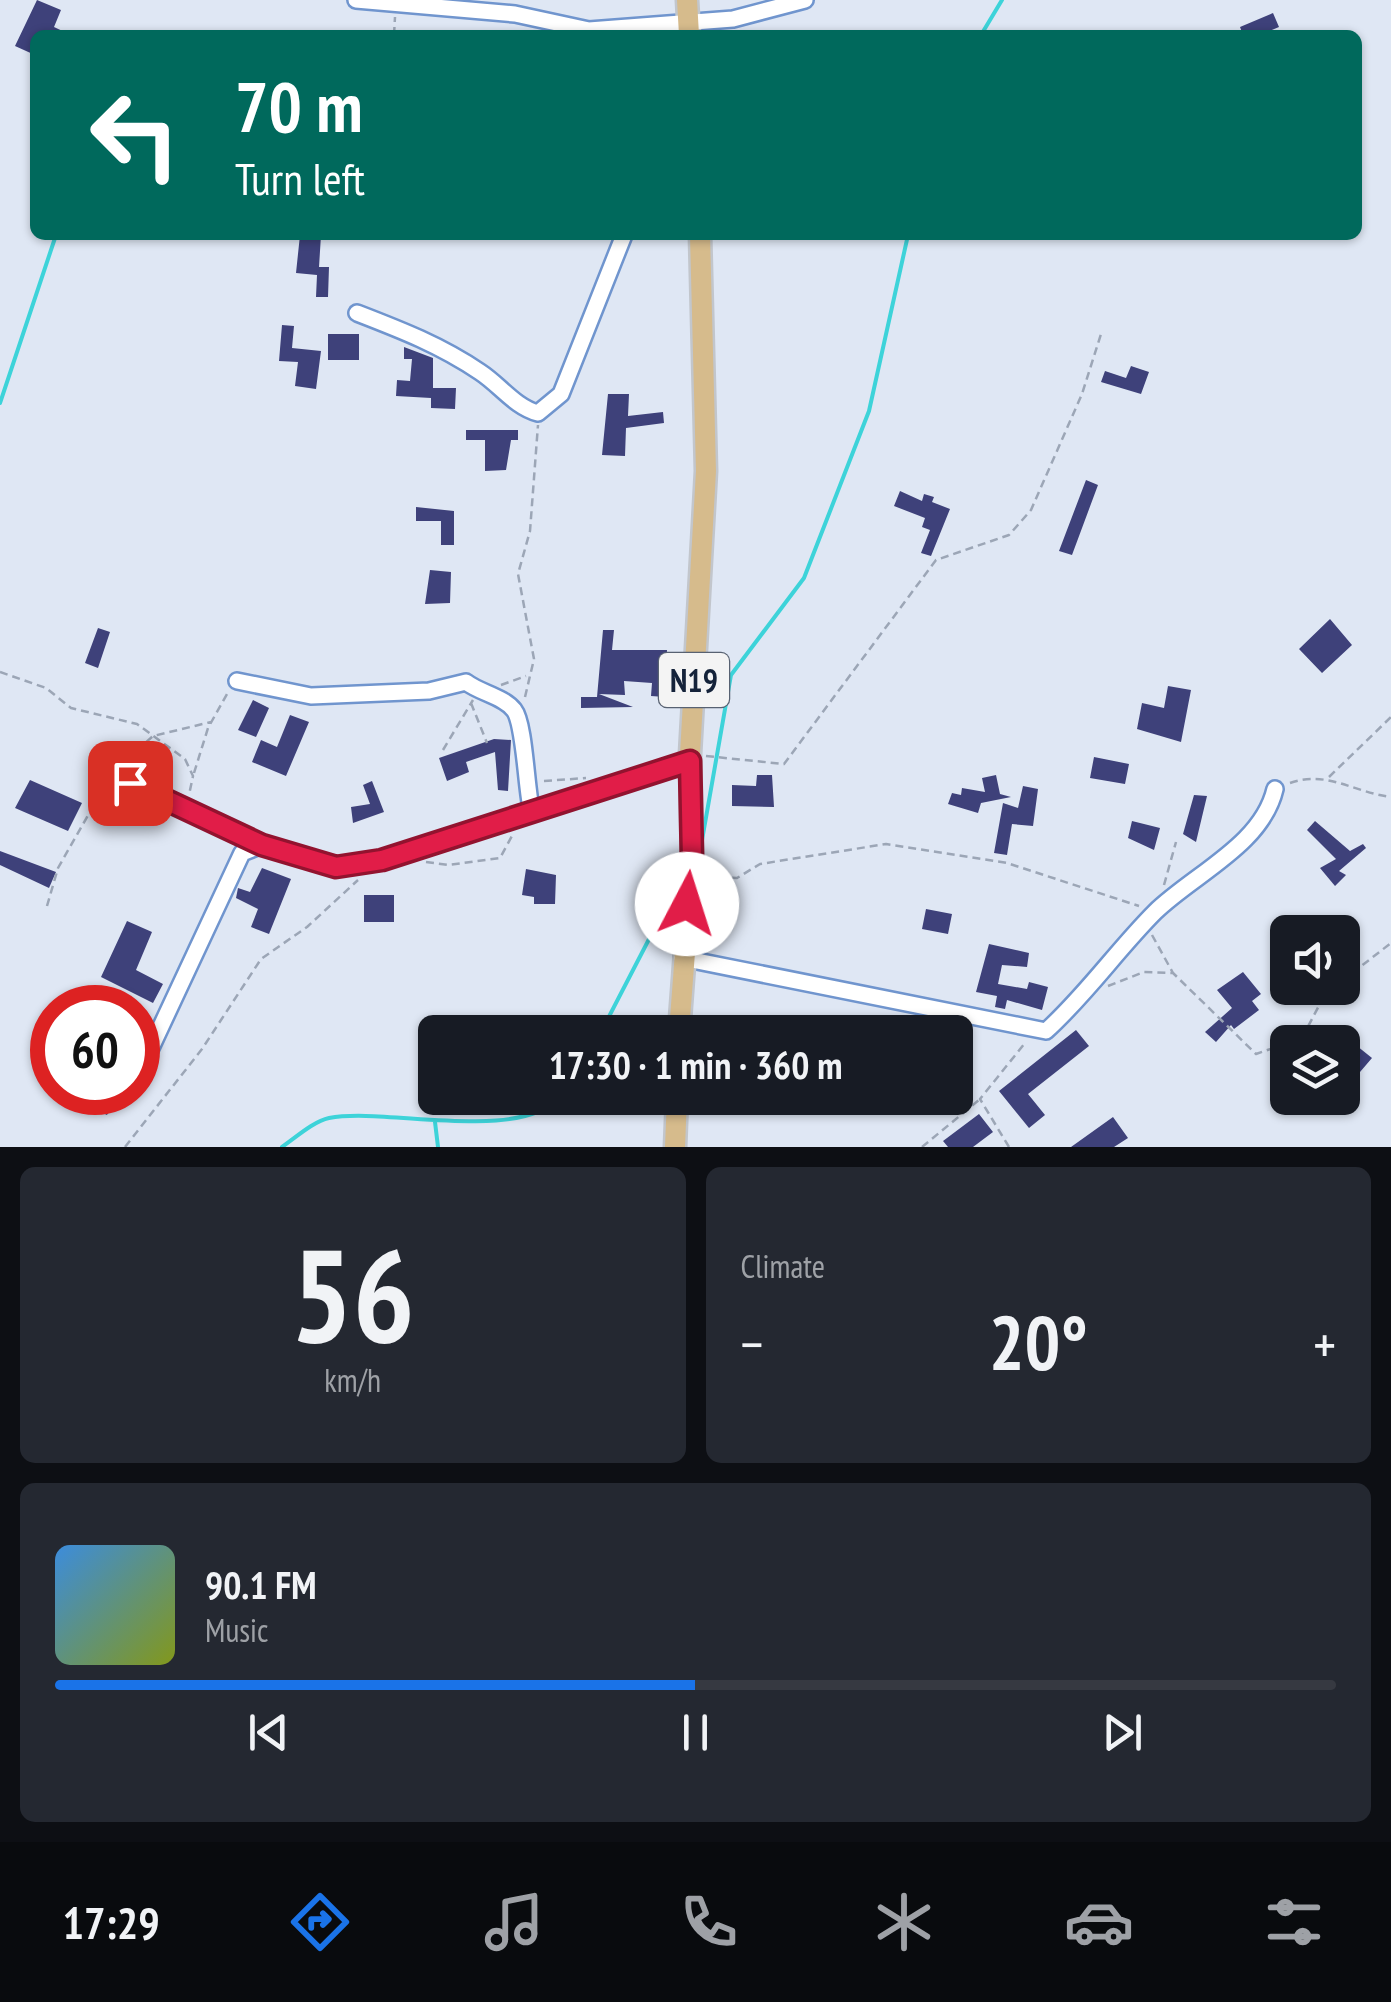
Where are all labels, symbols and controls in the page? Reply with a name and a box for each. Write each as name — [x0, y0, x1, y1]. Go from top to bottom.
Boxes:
text: 70 m — [235, 61, 363, 151]
icon: left — [70, 70, 200, 200]
text: Turn left — [235, 149, 365, 207]
road number: N19 — [659, 653, 729, 707]
pin — [88, 741, 173, 826]
icon: arrive — [103, 756, 158, 811]
position arrow — [635, 852, 739, 956]
map controls — [1270, 915, 1360, 1115]
button: sound — [1270, 915, 1360, 1005]
speed limit sign: 60 — [30, 985, 160, 1115]
button: layers — [1270, 1025, 1360, 1115]
text: 17:30 · 1 min · 360 m — [549, 1040, 842, 1089]
text: 56 — [291, 1210, 415, 1378]
text: Climate — [741, 1245, 825, 1287]
text: 20° — [989, 1294, 1088, 1391]
text: − — [741, 1308, 763, 1379]
text: + — [1313, 1308, 1336, 1379]
text: km/h — [324, 1359, 381, 1401]
text: 90.1 FM — [205, 1560, 317, 1609]
text: Music — [205, 1609, 268, 1651]
icon: previous — [241, 1705, 296, 1760]
icon: pause — [668, 1705, 723, 1760]
icon: next — [1095, 1705, 1150, 1760]
icon: directions — [285, 1887, 355, 1957]
icon: music — [479, 1887, 549, 1957]
icon: phone — [674, 1887, 744, 1957]
icon: climate — [869, 1887, 939, 1957]
icon: car — [1064, 1887, 1134, 1957]
icon: filters — [1259, 1887, 1329, 1957]
text: 17:29 — [62, 1893, 160, 1951]

